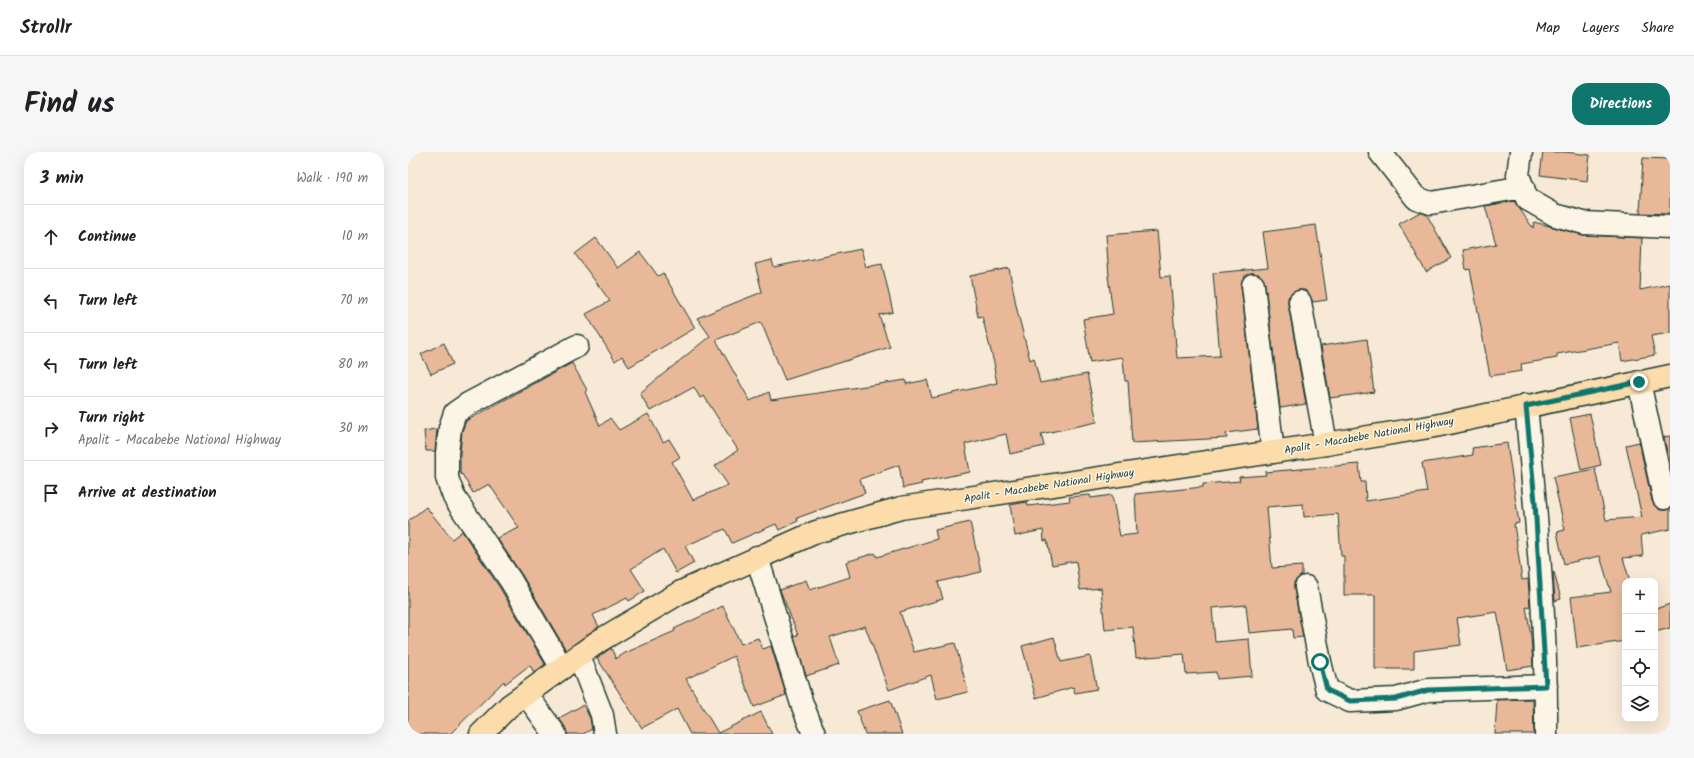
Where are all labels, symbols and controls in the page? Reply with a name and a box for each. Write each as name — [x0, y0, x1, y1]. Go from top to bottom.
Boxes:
text: Strollr — [20, 13, 72, 43]
text: Map — [1536, 17, 1560, 39]
text: Layers — [1582, 17, 1620, 39]
text: Share — [1642, 17, 1674, 39]
text: Find us — [24, 82, 115, 127]
button: Directions — [1572, 83, 1670, 125]
text: 3 min — [40, 165, 84, 192]
text: Walk · 190 m — [296, 168, 368, 189]
text: Continue — [78, 225, 136, 249]
icon: ahead — [40, 226, 62, 248]
text: 10 m — [342, 226, 368, 247]
text: Turn left — [78, 289, 138, 313]
icon: left — [40, 290, 62, 312]
text: 70 m — [340, 290, 368, 311]
text: Turn left — [78, 353, 138, 377]
icon: left — [40, 354, 62, 376]
text: 80 m — [338, 354, 368, 375]
route end — [1630, 373, 1648, 391]
text: Turn right — [78, 406, 145, 430]
street label: Apalit - Macabebe National Highway — [1283, 412, 1456, 460]
icon: right — [40, 418, 62, 440]
text: 30 m — [339, 418, 368, 439]
text: Apalit - Macabebe National Highway — [78, 430, 281, 451]
street label: Apalit - Macabebe National Highway — [963, 464, 1136, 508]
text: Arrive at destination — [78, 481, 217, 505]
icon: arrive — [40, 482, 62, 504]
map controls — [1622, 578, 1658, 722]
button: + — [1622, 578, 1658, 614]
button: − — [1622, 614, 1658, 650]
button: locate — [1622, 650, 1658, 686]
route start — [1311, 653, 1329, 671]
button: layers — [1622, 686, 1658, 722]

